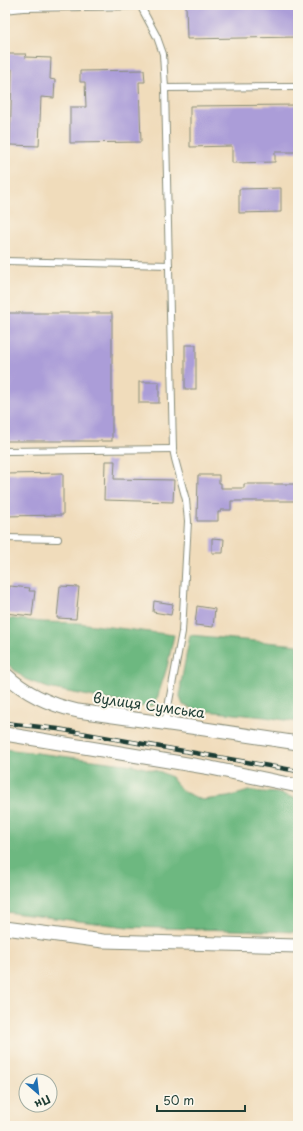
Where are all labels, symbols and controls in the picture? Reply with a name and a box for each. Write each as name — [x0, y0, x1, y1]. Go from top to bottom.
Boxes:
street label: вулиця Сумська — [92, 687, 207, 723]
north arrow — [18, 1073, 58, 1113]
scale bar — [157, 1087, 245, 1113]
text: Пн — [32, 1091, 54, 1114]
text: 50 m — [163, 1091, 194, 1109]

